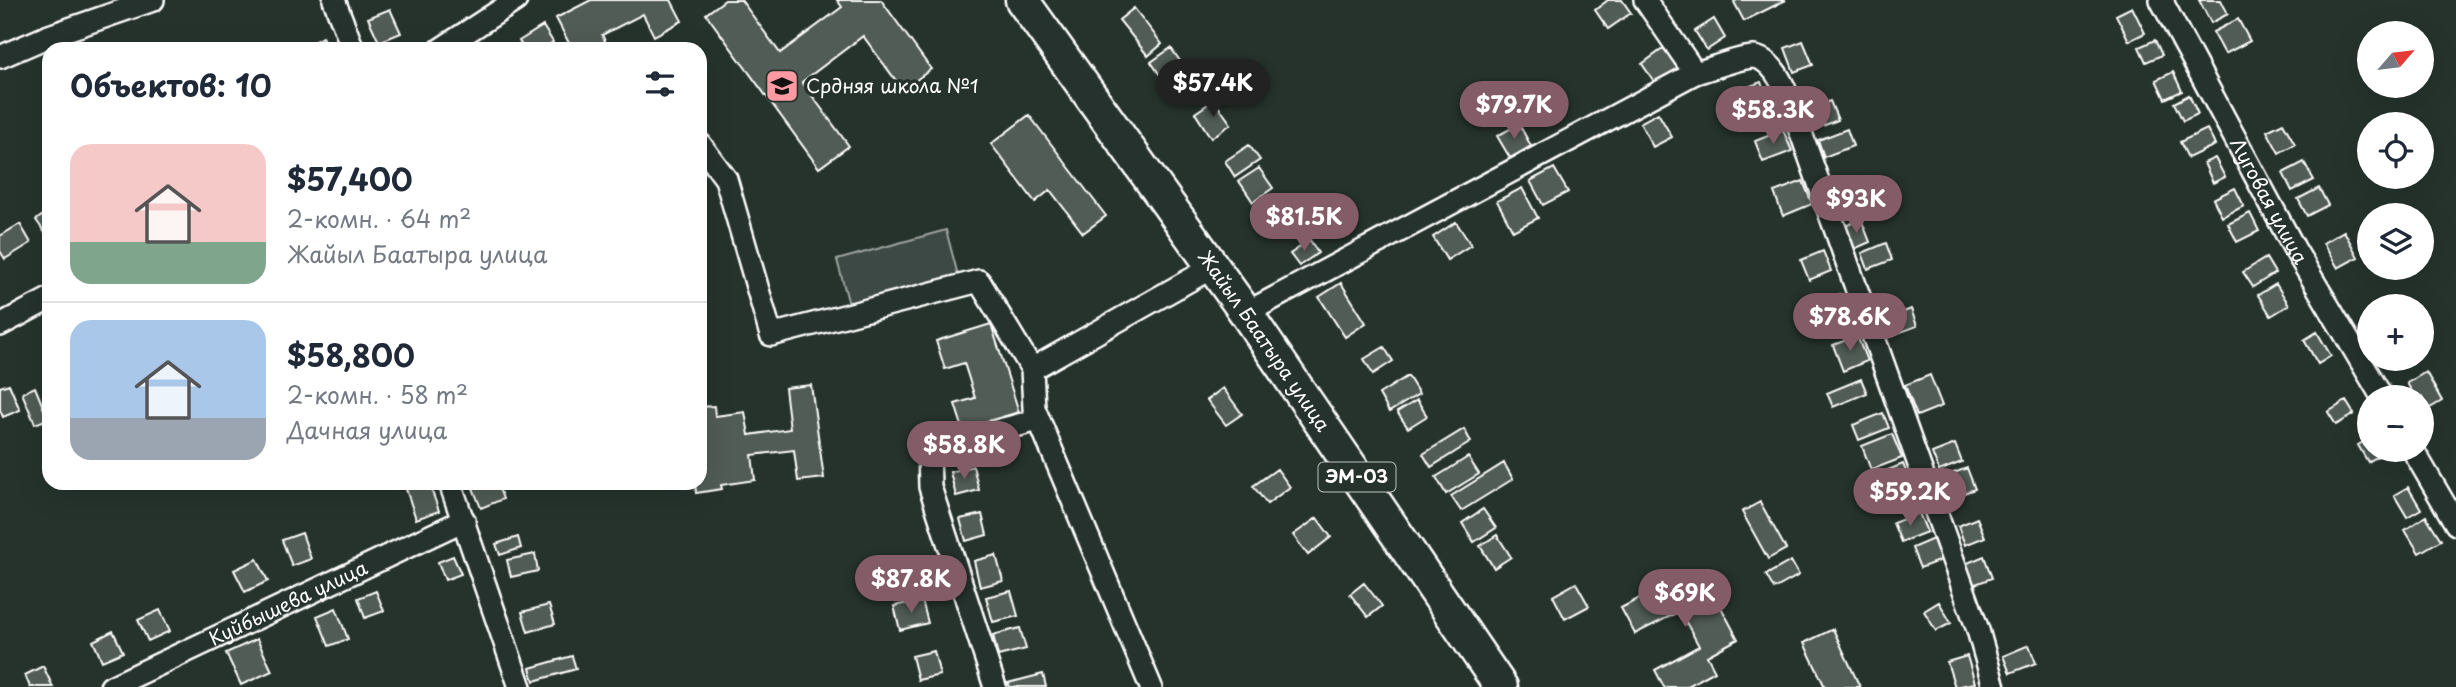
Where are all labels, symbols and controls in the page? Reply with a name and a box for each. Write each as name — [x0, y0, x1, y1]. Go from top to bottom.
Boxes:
north arrow — [2357, 21, 2434, 98]
map controls — [2357, 21, 2434, 462]
pin: $57.4K — [1156, 60, 1270, 119]
text: Объектов: 10 — [70, 62, 272, 107]
text: $57.4K — [1173, 64, 1253, 99]
icon: filters — [641, 65, 679, 103]
school or university icon: Срдняя школа №1 — [763, 67, 801, 105]
place label: Срдняя школа №1 — [806, 71, 978, 99]
pin: $79.7K — [1457, 82, 1571, 141]
text: $79.7K — [1476, 86, 1552, 121]
pin: $58.3K — [1716, 86, 1830, 146]
text: $58.3K — [1732, 91, 1814, 126]
button: locate — [2357, 112, 2434, 189]
street label: Луговая улица — [2224, 132, 2315, 269]
text: $57,400 — [287, 156, 413, 201]
icon: home — [126, 172, 210, 256]
pin: $93K — [1815, 176, 1897, 235]
text: $93K — [1826, 180, 1886, 215]
pin: $81.5K — [1247, 194, 1361, 253]
text: $81.5K — [1266, 198, 1342, 233]
text: 2-комн. · 64 m² — [287, 201, 471, 236]
button: layers — [2357, 203, 2434, 280]
text: Жайыл Баатыра улица — [287, 236, 548, 271]
street label: Жайыл Баатыра улица — [1192, 244, 1338, 437]
pin: $78.6K — [1793, 294, 1907, 353]
button: + — [2357, 294, 2434, 371]
text: $78.6K — [1809, 298, 1891, 333]
text: $58,800 — [287, 332, 415, 377]
icon: home — [126, 348, 210, 432]
text: 2-комн. · 58 m² — [287, 377, 468, 412]
button: − — [2357, 385, 2434, 462]
text: Дачная улица — [287, 412, 447, 447]
pin: $58.8K — [907, 421, 1021, 481]
text: $58.8K — [923, 426, 1005, 461]
road number: ЭМ-03 — [1318, 462, 1396, 491]
pin: $59.2K — [1853, 468, 1967, 528]
text: $59.2K — [1869, 473, 1951, 508]
street label: Куйбышева улица — [204, 553, 372, 652]
pin: $87.8K — [854, 556, 968, 615]
text: $87.8K — [871, 560, 951, 595]
pin: $69K — [1644, 570, 1726, 629]
text: $69K — [1654, 574, 1716, 609]

